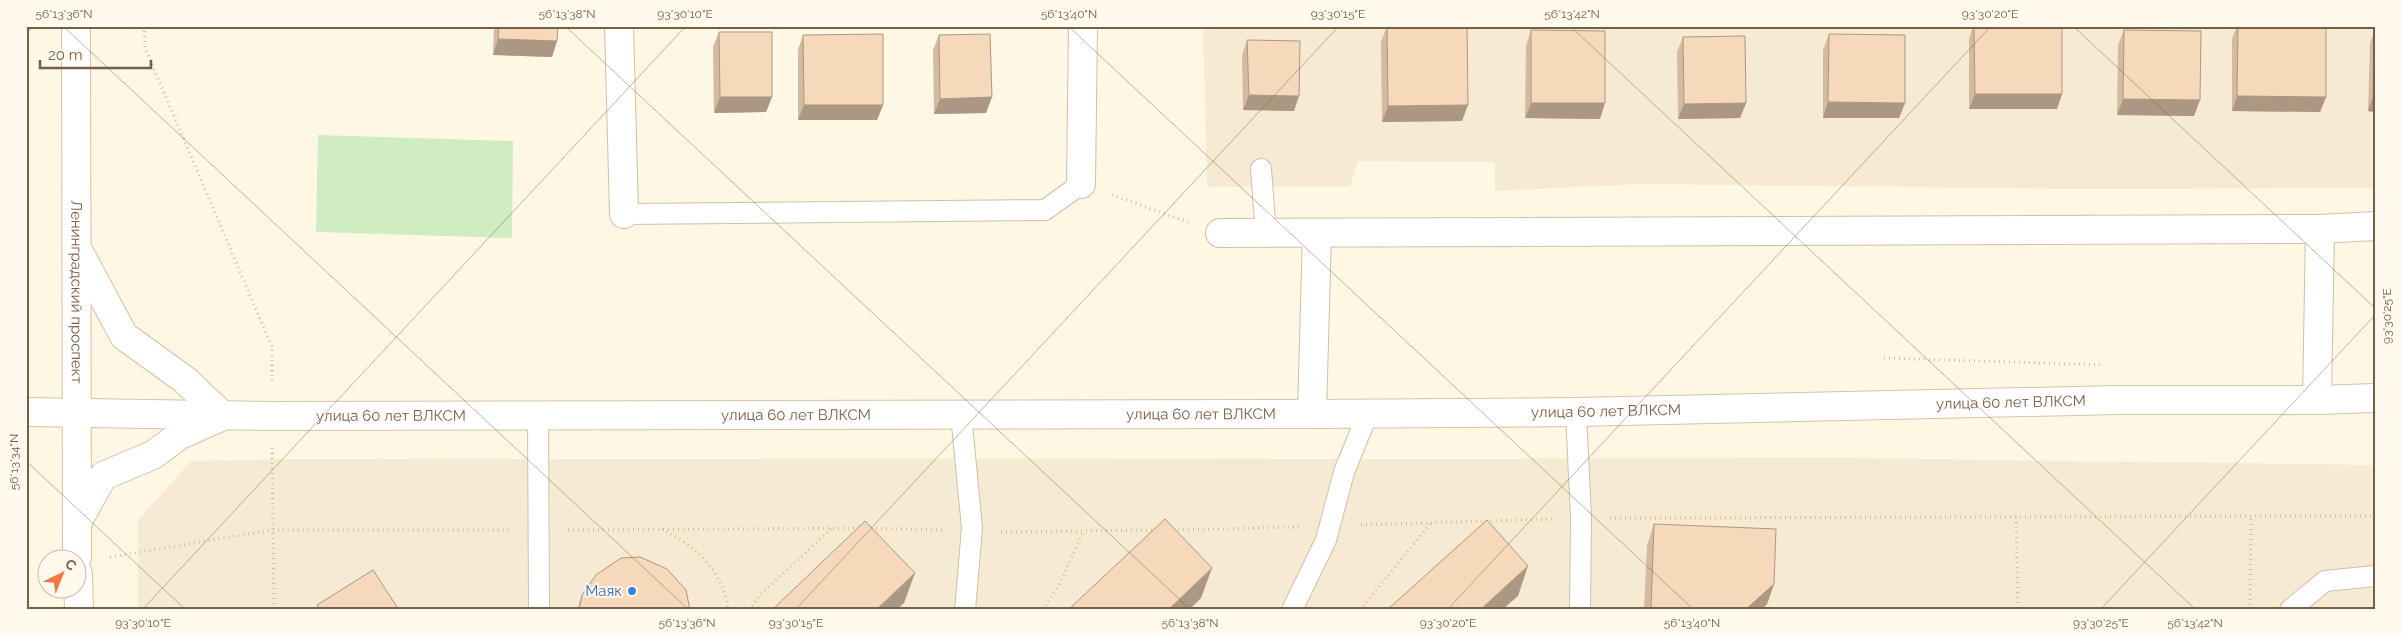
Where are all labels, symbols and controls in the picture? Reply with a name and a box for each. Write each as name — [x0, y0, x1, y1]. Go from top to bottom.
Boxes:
text: 56°13'36"N — [35, 7, 93, 21]
text: 56°13'38"N — [539, 7, 596, 21]
text: 93°30'10"E — [657, 7, 713, 21]
text: 56°13'40"N — [1041, 7, 1097, 21]
text: 93°30'15"E — [1311, 7, 1365, 21]
text: 56°13'42"N — [1544, 7, 1600, 21]
text: 93°30'20"E — [1962, 7, 2018, 21]
scale bar — [40, 38, 151, 70]
text: 20 m — [48, 46, 83, 64]
street label: Ленинградский проспект — [67, 200, 86, 384]
text: 93°30'25"E — [2380, 288, 2394, 344]
street label: улица 60 лет ВЛКСМ — [1936, 392, 2086, 413]
street label: улица 60 лет ВЛКСМ — [1531, 401, 1681, 421]
street label: улица 60 лет ВЛКСМ — [1126, 405, 1276, 423]
street label: улица 60 лет ВЛКСМ — [721, 406, 871, 424]
street label: улица 60 лет ВЛКСМ — [316, 407, 466, 425]
text: 56°13'34"N — [7, 434, 21, 490]
north arrow — [38, 548, 88, 598]
text: С — [62, 555, 80, 574]
place label: Маяк — [585, 582, 622, 600]
marker: Маяк — [626, 585, 638, 597]
text: 93°30'10"E — [115, 616, 171, 630]
text: 56°13'36"N — [658, 616, 716, 630]
text: 93°30'15"E — [769, 616, 823, 630]
text: 56°13'38"N — [1162, 616, 1219, 630]
text: 93°30'20"E — [1420, 616, 1476, 630]
text: 56°13'40"N — [1664, 616, 1720, 630]
text: 93°30'25"E — [2073, 616, 2129, 630]
text: 56°13'42"N — [2167, 616, 2223, 630]

